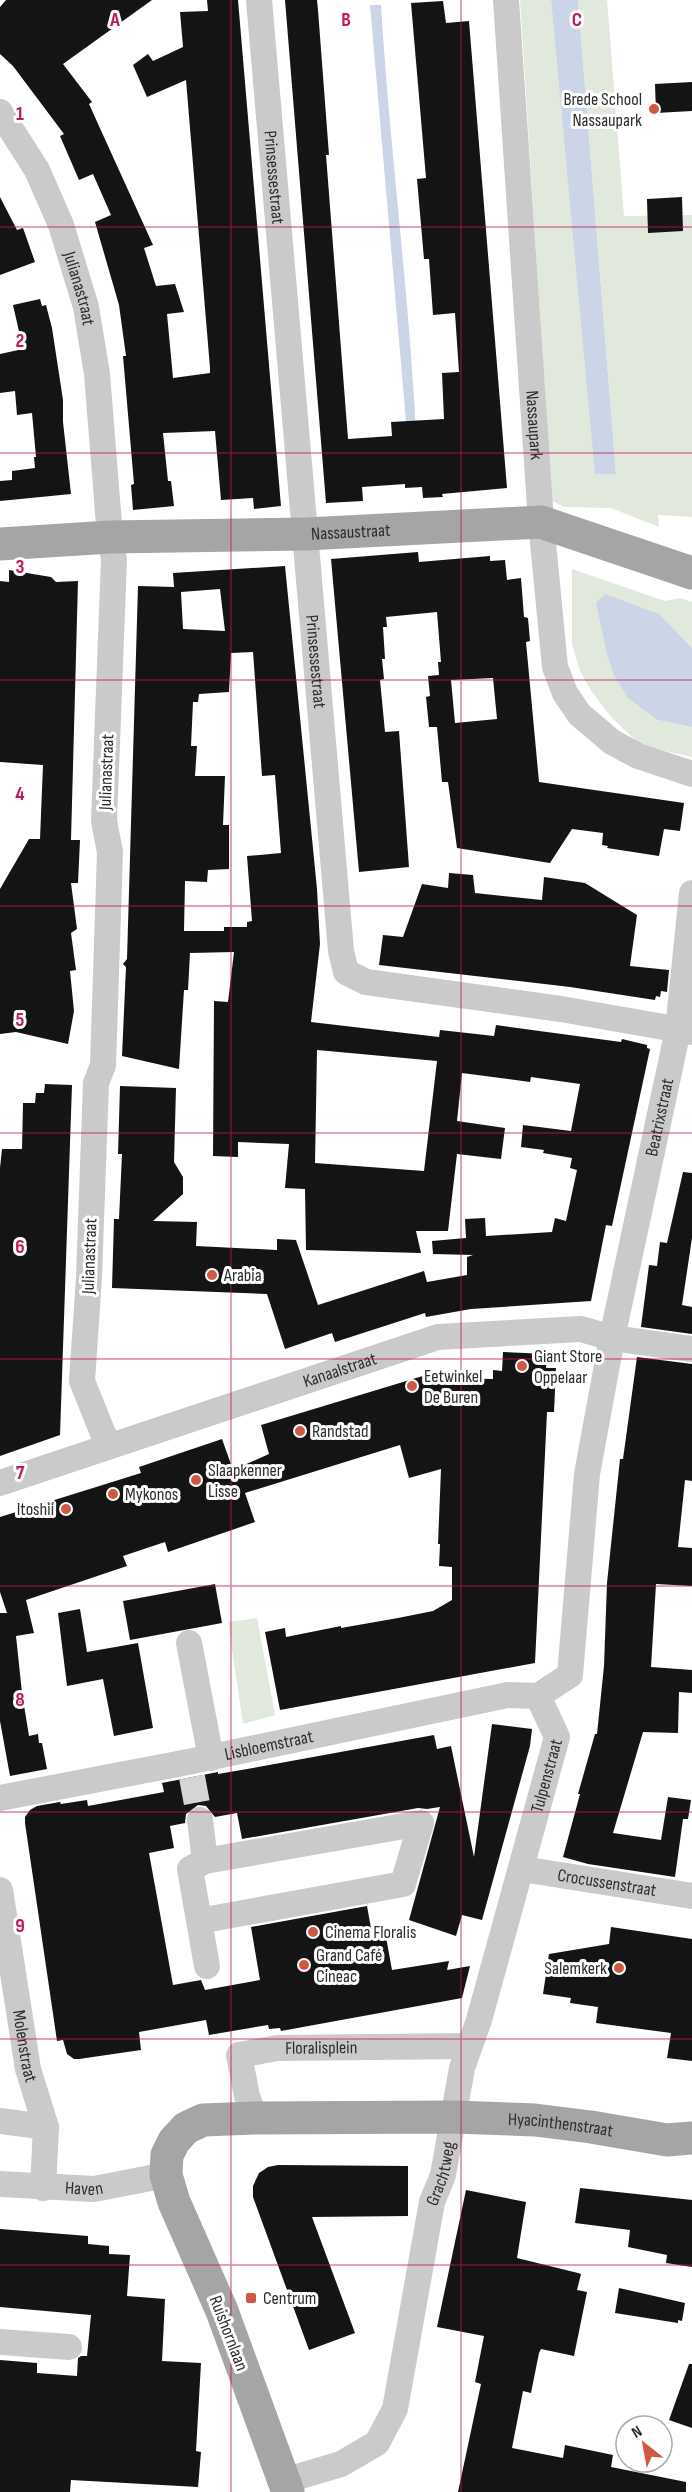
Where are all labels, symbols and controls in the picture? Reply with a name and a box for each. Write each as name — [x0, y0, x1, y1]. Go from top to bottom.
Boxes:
text: A — [109, 8, 120, 32]
text: B — [341, 8, 351, 32]
text: C — [572, 8, 582, 32]
place label: Brede School Nassaupark — [563, 89, 642, 131]
text: 1 — [16, 102, 24, 126]
marker: Brede School Nassaupark — [647, 102, 661, 116]
street label: Prinsessestraat — [259, 130, 288, 226]
street label: Julianastraat — [58, 248, 99, 328]
text: 2 — [16, 329, 24, 353]
street label: Nassaupark — [521, 390, 547, 461]
street label: Nassaustraat — [310, 520, 391, 545]
text: 3 — [16, 555, 25, 579]
street label: Prinsessestraat — [301, 614, 330, 710]
street label: Julianastraat — [95, 733, 118, 811]
text: 4 — [15, 782, 25, 806]
text: 5 — [16, 1008, 25, 1032]
street label: Beatrixstraat — [641, 1076, 678, 1158]
street label: Julianastraat — [78, 1217, 101, 1295]
text: 6 — [15, 1235, 25, 1259]
place label: Arabia — [223, 1265, 262, 1286]
marker: Arabia — [205, 1268, 219, 1282]
place label: Giant Store Oppelaar — [534, 1346, 602, 1388]
street label: Kanaalstraat — [300, 1348, 380, 1392]
marker: Giant Store Oppelaar — [515, 1359, 529, 1373]
place label: Eetwinkel De Buren — [424, 1366, 482, 1408]
marker: Eetwinkel De Buren — [405, 1379, 419, 1393]
place label: Randstad — [312, 1421, 369, 1442]
marker: Randstad — [293, 1424, 307, 1438]
place label: Slaapkenner Lisse — [208, 1460, 282, 1502]
text: 7 — [16, 1461, 25, 1485]
marker: Slaapkenner Lisse — [189, 1473, 203, 1487]
place label: Mykonos — [125, 1484, 178, 1505]
marker: Mykonos — [106, 1487, 120, 1501]
place label: Itoshii — [17, 1499, 54, 1520]
marker: Itoshii — [59, 1502, 73, 1516]
text: 8 — [15, 1688, 25, 1712]
street label: Lisbloemstraat — [223, 1726, 316, 1765]
street label: Tulpenstraat — [527, 1736, 567, 1815]
street label: Crocussenstraat — [556, 1865, 658, 1901]
text: 9 — [15, 1914, 25, 1938]
place label: Cinema Floralis — [325, 1922, 416, 1943]
marker: Cinema Floralis — [306, 1925, 320, 1939]
place label: Grand Café Cineac — [316, 1945, 382, 1987]
marker: Grand Café Cineac — [297, 1958, 311, 1972]
place label: Salemkerk — [544, 1958, 607, 1979]
marker: Salemkerk — [612, 1961, 626, 1975]
street label: Molenstraat — [8, 2009, 42, 2085]
street label: Floralisplein — [285, 2037, 357, 2059]
street label: Hyacinthenstraat — [508, 2109, 615, 2142]
street label: Grachtweg — [422, 2140, 460, 2209]
street label: Haven — [64, 2177, 105, 2200]
place label: Centrum — [263, 2288, 316, 2309]
marker: Centrum — [244, 2291, 258, 2305]
street label: Ruishornlaan — [205, 2293, 252, 2374]
north arrow — [614, 2414, 674, 2474]
text: N — [628, 2422, 646, 2443]

